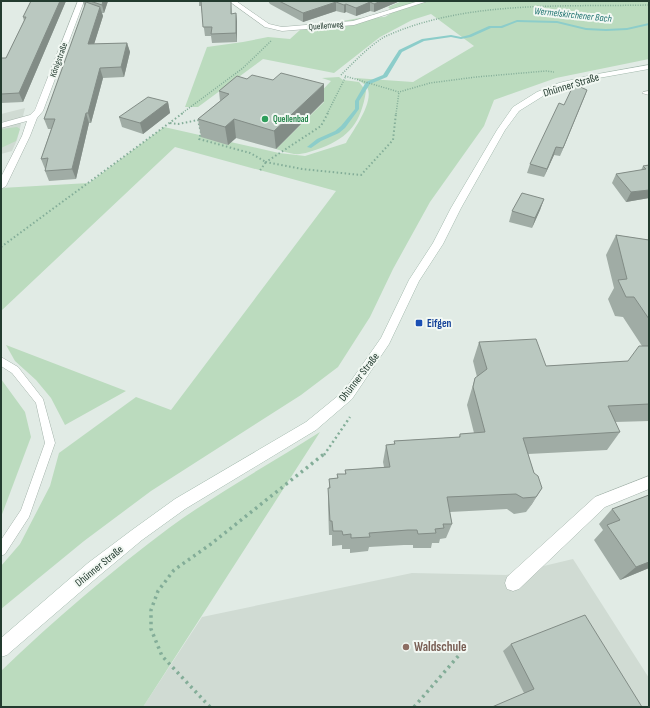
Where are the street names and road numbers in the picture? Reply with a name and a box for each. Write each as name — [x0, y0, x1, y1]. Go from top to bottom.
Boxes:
street label: Quellenweg — [308, 19, 344, 33]
street label: Königstraße — [48, 41, 70, 79]
street label: Dhünner Straße — [541, 70, 601, 100]
street label: Dhünner Straße — [336, 350, 382, 404]
street label: Dhünner Straße — [72, 543, 126, 589]

